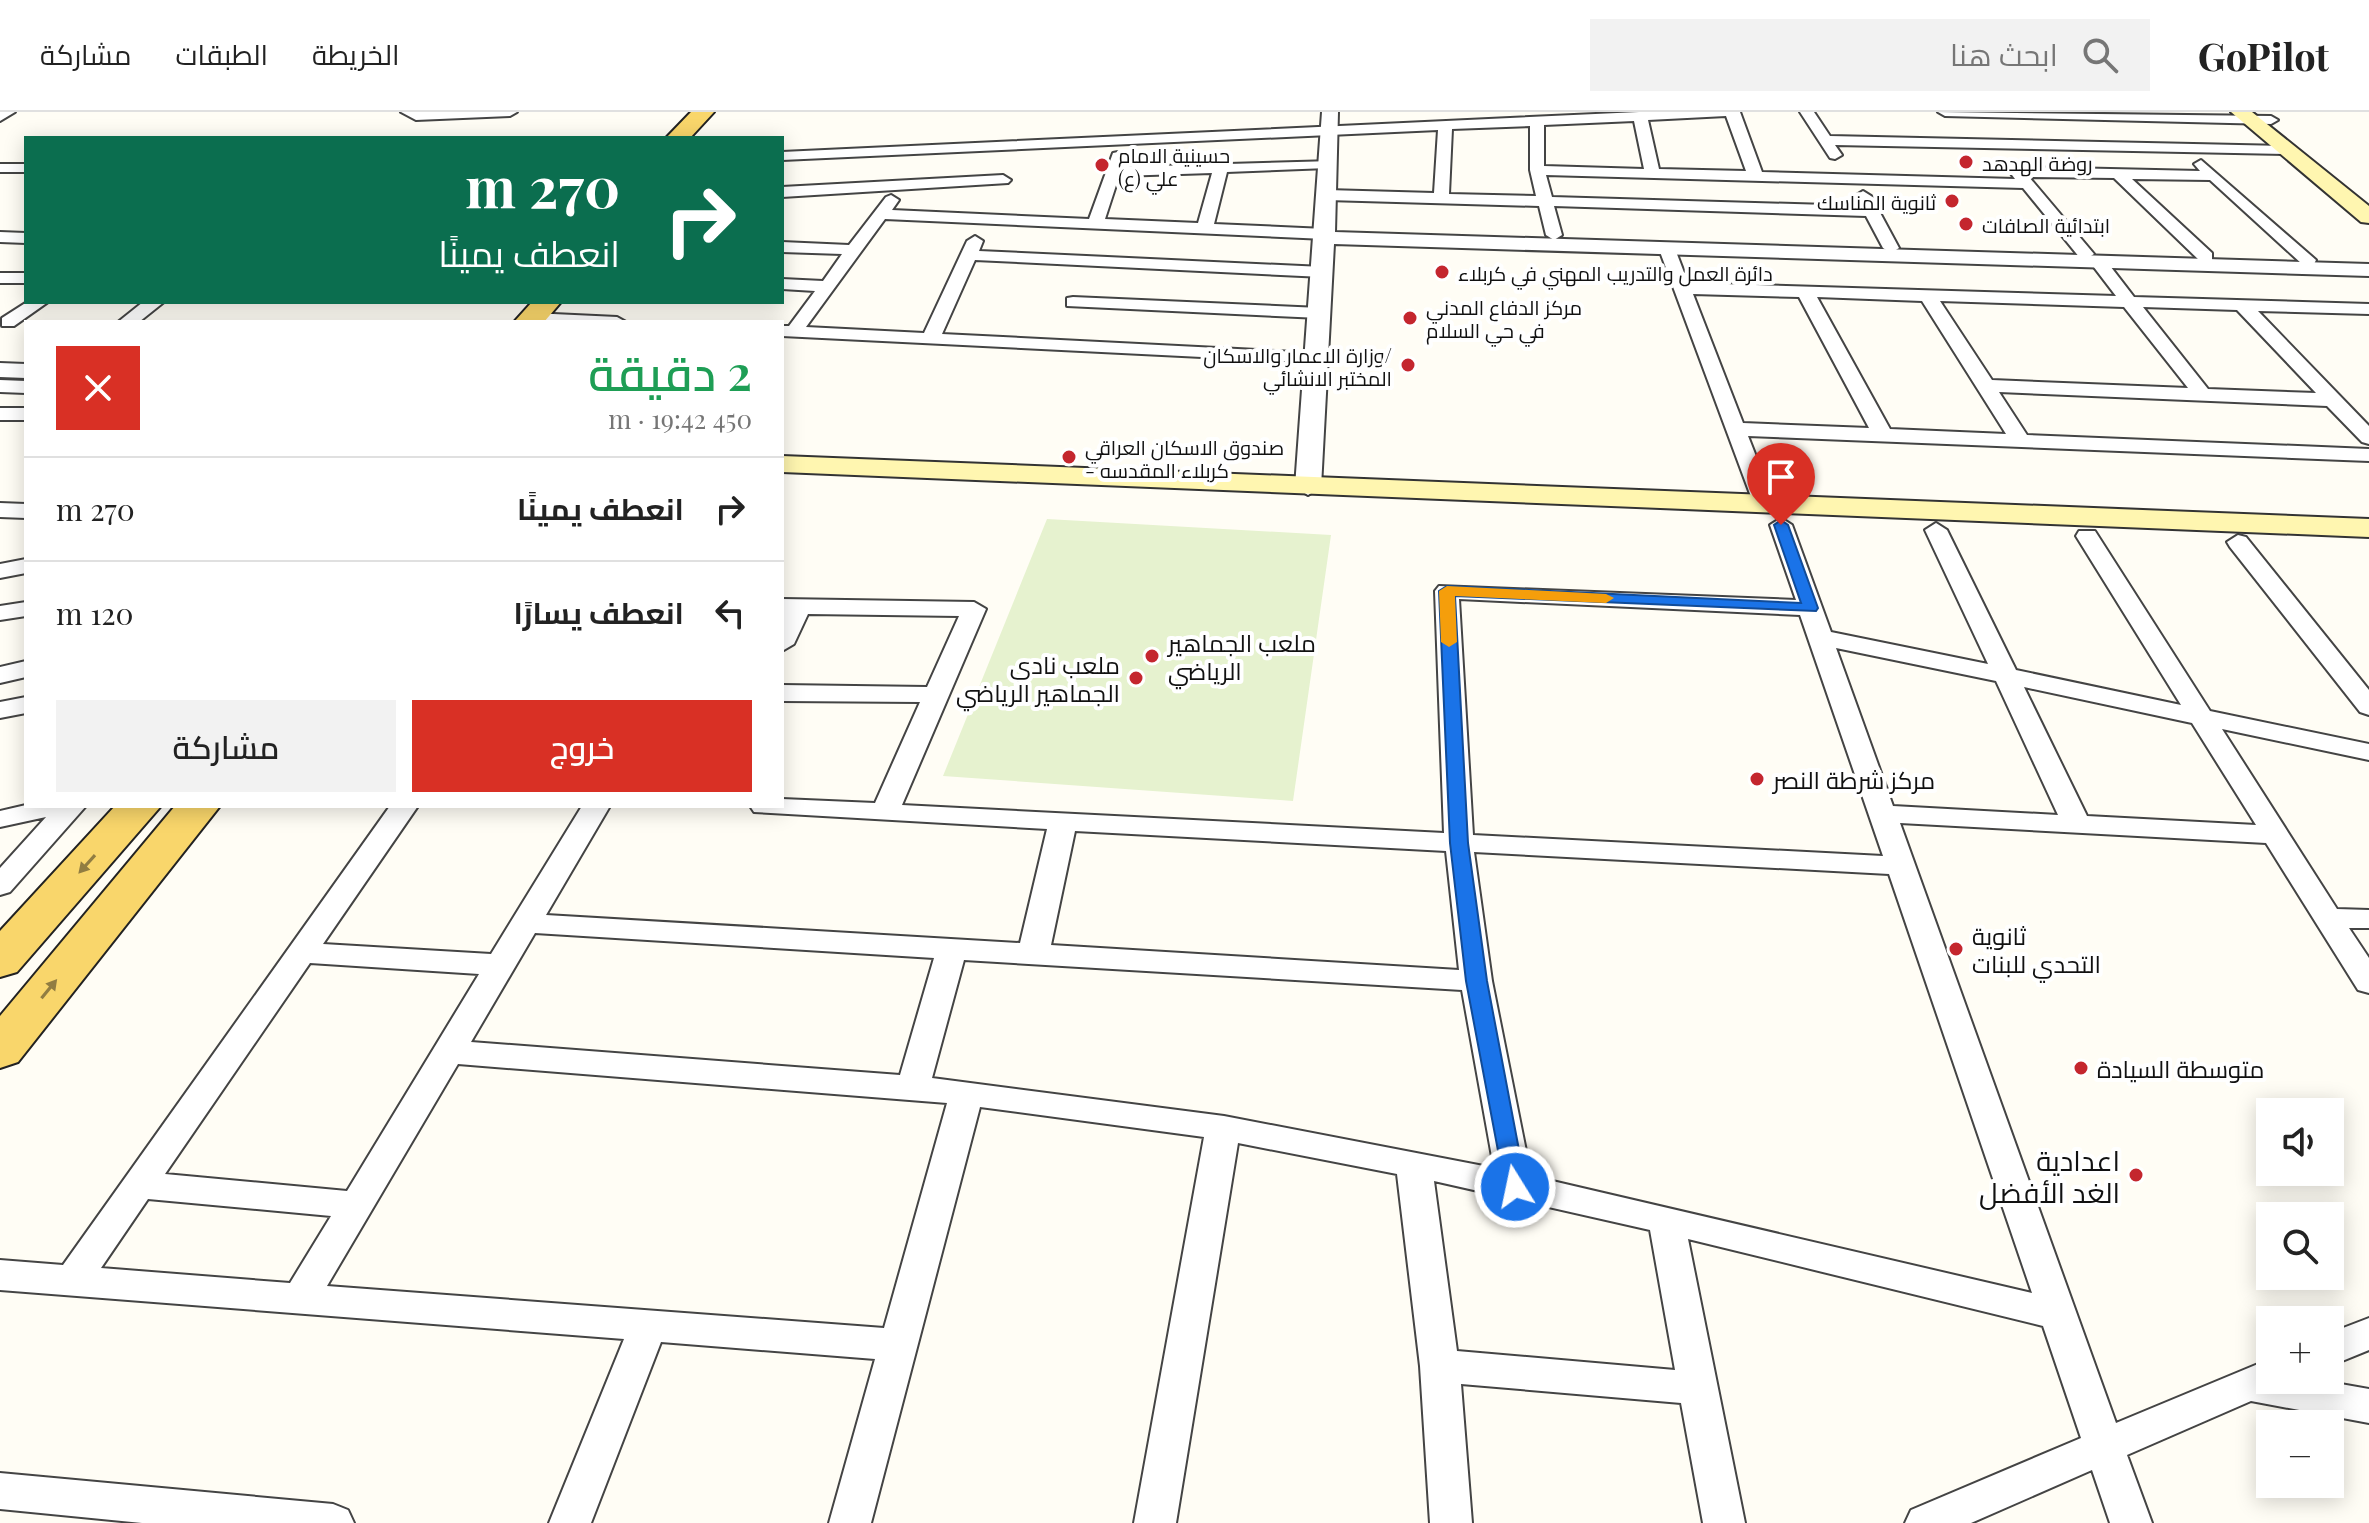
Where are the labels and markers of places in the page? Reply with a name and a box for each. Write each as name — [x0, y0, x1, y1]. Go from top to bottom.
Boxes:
place label: حسينية الامام علي (ع) — [1118, 141, 1230, 195]
place label: روضة الهدهد — [1982, 149, 2093, 177]
marker: روضة الهدهد — [1957, 153, 1975, 171]
marker: حسينية الامام علي (ع) — [1093, 156, 1111, 174]
place label: ثانوية المناسك — [1817, 188, 1937, 215]
marker: ثانوية المناسك — [1943, 192, 1961, 210]
place label: ابتدائية الصافات — [1982, 211, 2110, 238]
marker: ابتدائية الصافات — [1957, 215, 1975, 233]
place label: دائرة العمل والتدريب المهني في كربلاء — [1458, 259, 1773, 290]
marker: دائرة العمل والتدريب المهني في كربلاء — [1433, 263, 1451, 281]
place label: مركز الدفاع المدني في حي السلام — [1426, 293, 1582, 347]
marker: مركز الدفاع المدني في حي السلام — [1401, 309, 1419, 327]
place label: وزارة الاعمار والاسكان/ المختبر الانشائي — [1203, 341, 1392, 395]
marker: وزارة الاعمار والاسكان/ المختبر الانشائي — [1399, 356, 1417, 374]
place label: صندوق الاسكان العراقي - كربلاء المقدسه — [1085, 433, 1284, 483]
pin — [1747, 443, 1815, 525]
marker: صندوق الاسكان العراقي - كربلاء المقدسه — [1060, 448, 1078, 466]
place label: ملعب الجماهير الرياضي — [1166, 626, 1316, 690]
marker: ملعب الجماهير الرياضي — [1143, 647, 1161, 665]
place label: ملعب نادي الجماهير الرياضي — [956, 648, 1120, 712]
marker: ملعب نادي الجماهير الرياضي — [1127, 669, 1145, 687]
place label: مركز شرطة النصر — [1771, 763, 1935, 795]
marker: مركز شرطة النصر — [1748, 770, 1766, 788]
place label: ثانوية التحدي للبنات — [1972, 919, 2101, 983]
marker: ثانوية التحدي للبنات — [1947, 940, 1965, 958]
place label: متوسطة السيادة — [2097, 1052, 2264, 1084]
marker: متوسطة السيادة — [2072, 1059, 2090, 1077]
place label: اعدادية الغد الأفضل — [1979, 1141, 2120, 1210]
marker: اعدادية الغد الأفضل — [2127, 1166, 2145, 1184]

